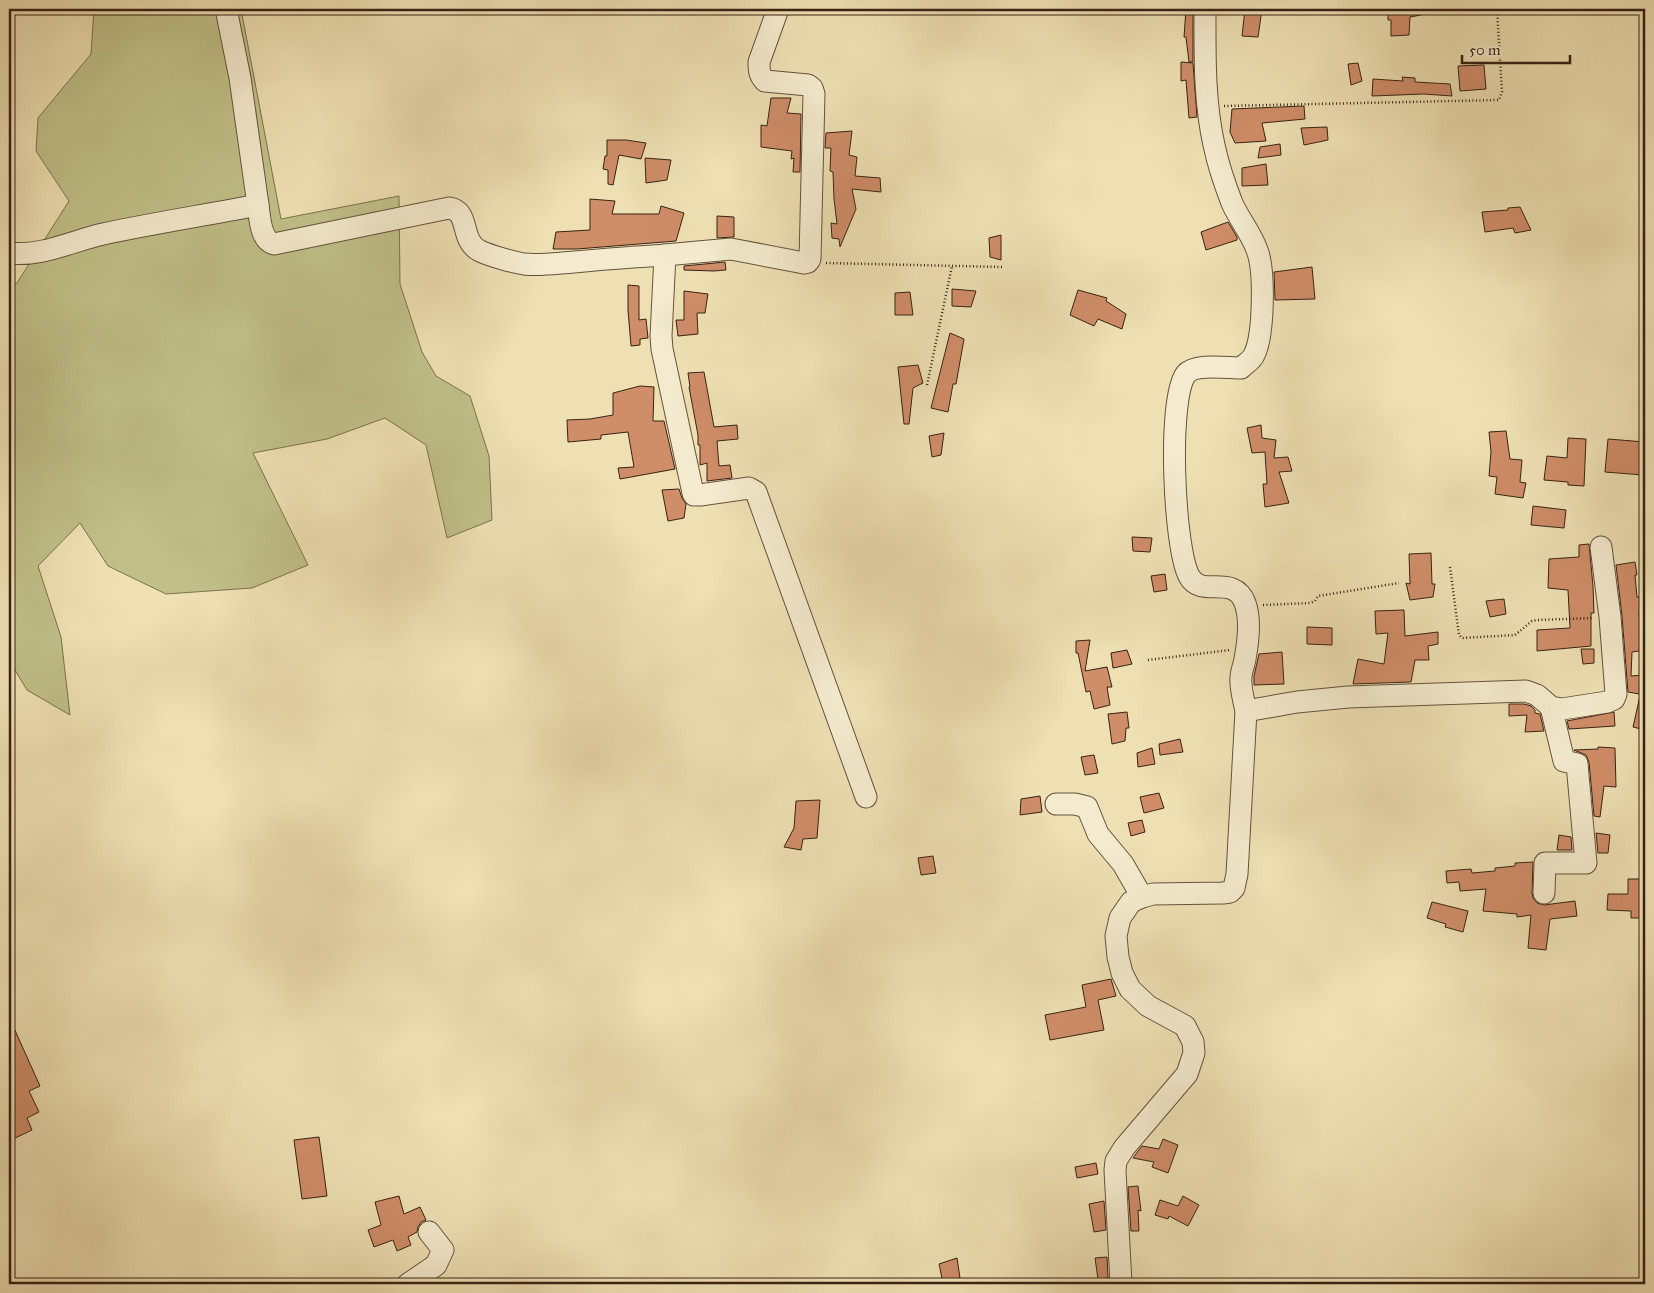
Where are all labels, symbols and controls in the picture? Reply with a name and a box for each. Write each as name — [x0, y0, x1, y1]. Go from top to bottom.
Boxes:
scale bar — [1462, 32, 1569, 64]
text: 50 m — [1469, 41, 1501, 59]

